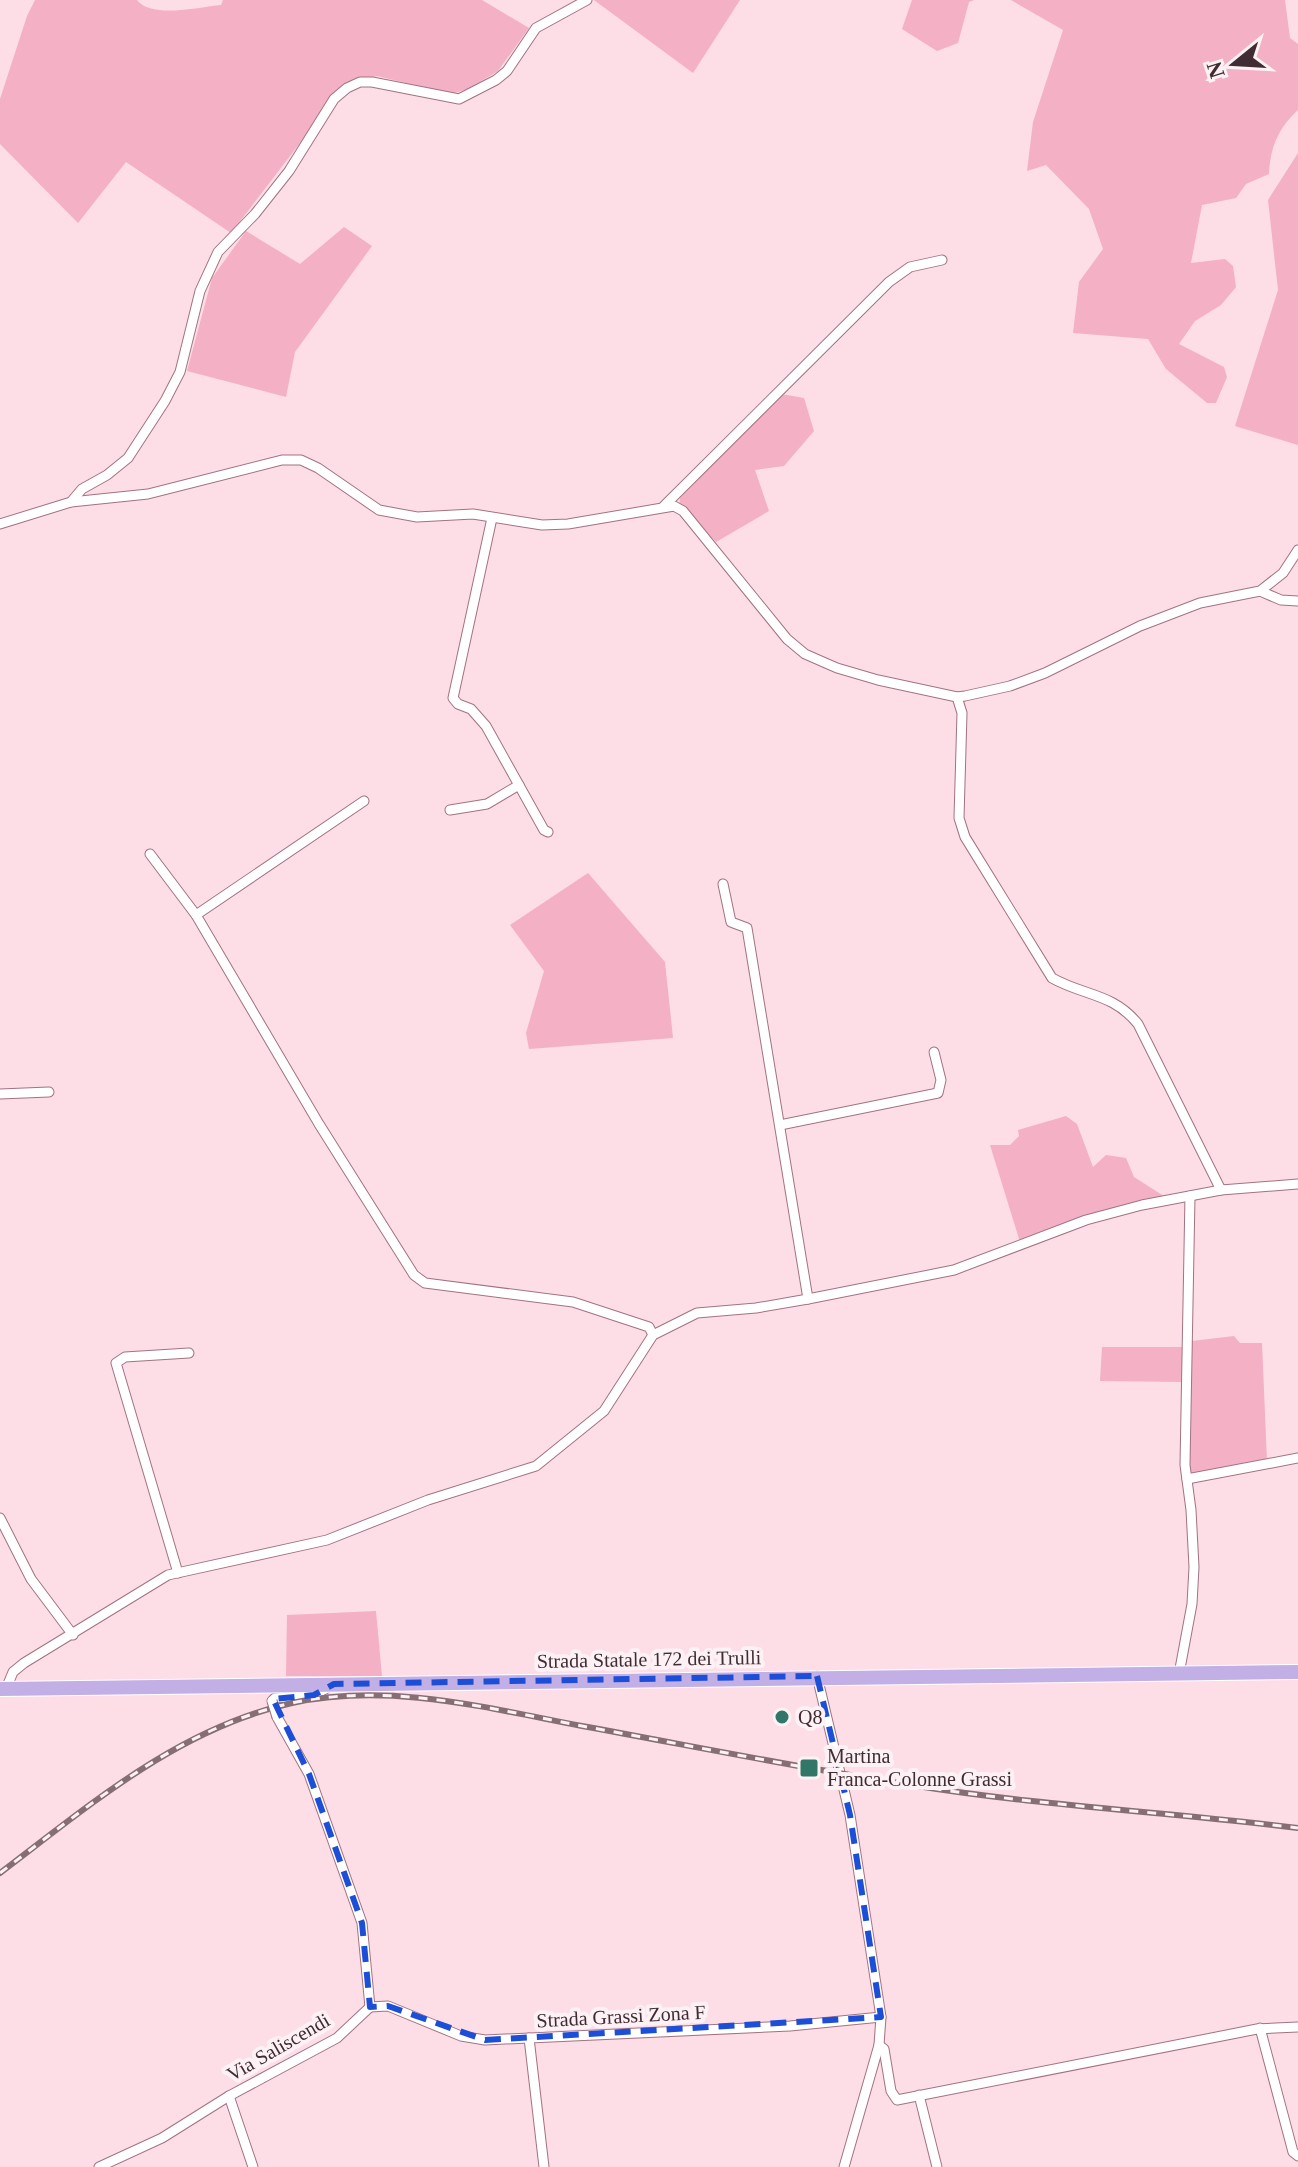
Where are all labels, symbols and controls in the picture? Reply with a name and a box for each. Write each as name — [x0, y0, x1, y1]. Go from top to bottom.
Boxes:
north arrow — [1194, 24, 1274, 104]
text: N — [1201, 59, 1230, 81]
street label: Strada Statale 172 dei Trulli — [537, 1646, 762, 1672]
place label: Q8 — [798, 1706, 822, 1728]
marker: Q8 — [773, 1708, 791, 1726]
place label: Martina Franca-Colonne Grassi — [827, 1745, 1012, 1790]
marker: Martina Franca-Colonne Grassi — [798, 1757, 820, 1779]
street label: Strada Grassi Zona F — [536, 2001, 706, 2031]
street label: Via Saliscendi — [223, 2009, 334, 2085]

